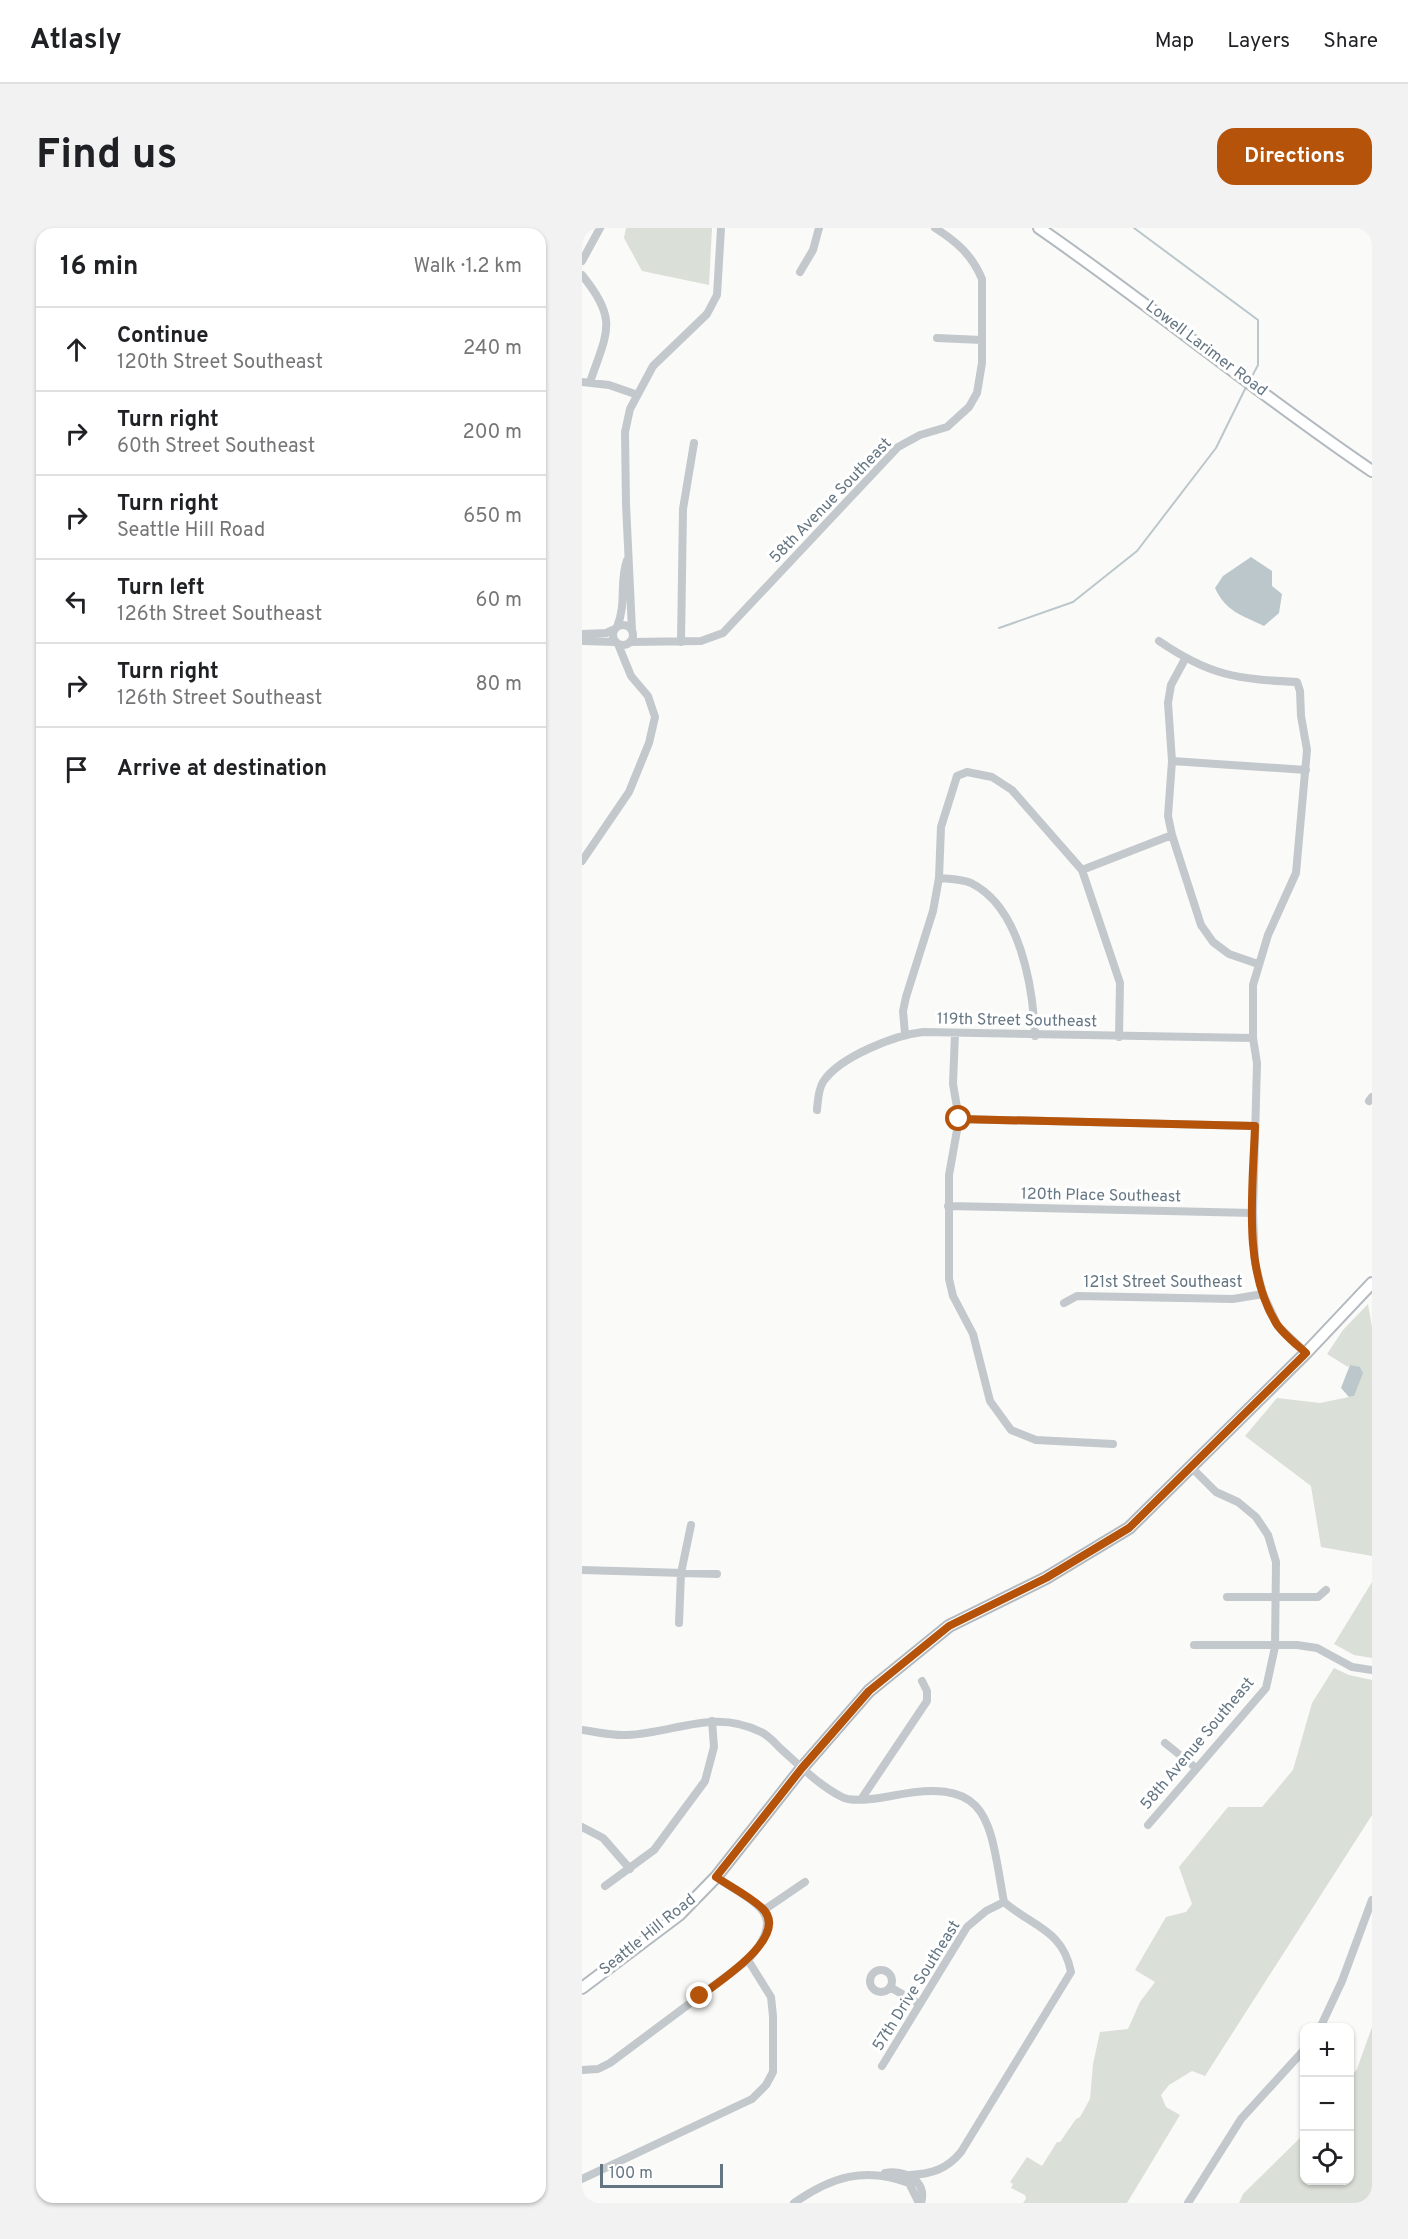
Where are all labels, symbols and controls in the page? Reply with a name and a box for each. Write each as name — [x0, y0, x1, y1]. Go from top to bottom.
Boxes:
text: Atlasly — [30, 23, 122, 59]
text: Map — [1155, 28, 1194, 55]
text: Layers — [1227, 28, 1290, 55]
text: Share — [1323, 28, 1378, 55]
button: Directions — [1217, 128, 1372, 185]
text: Find us — [36, 130, 177, 183]
text: 16 min — [60, 251, 138, 284]
text: Walk · 1.2 km — [413, 254, 522, 280]
street label: Lowell Larimer Road — [1141, 297, 1271, 401]
text: Continue — [117, 323, 208, 350]
icon: ahead — [60, 333, 93, 366]
text: 240 m — [463, 336, 522, 362]
text: 120th Street Southeast — [117, 350, 323, 376]
text: Turn right — [117, 407, 219, 434]
icon: right — [60, 417, 93, 450]
text: 200 m — [463, 420, 522, 446]
text: 60th Street Southeast — [117, 434, 315, 460]
street label: 58th Avenue Southeast — [766, 434, 896, 568]
text: Turn right — [117, 491, 219, 518]
icon: right — [60, 501, 93, 534]
text: 650 m — [463, 504, 522, 530]
text: Seattle Hill Road — [117, 518, 265, 544]
text: Turn left — [117, 575, 205, 602]
icon: left — [60, 585, 93, 618]
text: 60 m — [476, 588, 522, 614]
text: 126th Street Southeast — [117, 602, 322, 628]
text: Turn right — [117, 659, 219, 686]
icon: right — [60, 669, 93, 702]
text: 80 m — [476, 672, 522, 698]
text: 126th Street Southeast — [117, 686, 322, 712]
icon: arrive — [60, 753, 93, 786]
text: Arrive at destination — [117, 756, 327, 783]
street label: 119th Street Southeast — [937, 1010, 1097, 1032]
route start — [945, 1105, 971, 1131]
street label: 120th Place Southeast — [1021, 1185, 1181, 1207]
street label: 121st Street Southeast — [1084, 1273, 1242, 1293]
street label: 58th Avenue Southeast — [1137, 1674, 1259, 1814]
street label: Seattle Hill Road — [596, 1890, 700, 1980]
street label: 57th Drive Southeast — [869, 1917, 965, 2055]
route end — [686, 1982, 712, 2008]
map controls — [1300, 2023, 1354, 2185]
button: + — [1300, 2023, 1354, 2077]
button: − — [1300, 2077, 1354, 2131]
button: locate — [1300, 2131, 1354, 2185]
scale bar — [600, 2161, 723, 2188]
text: 100 m — [609, 2164, 653, 2184]

